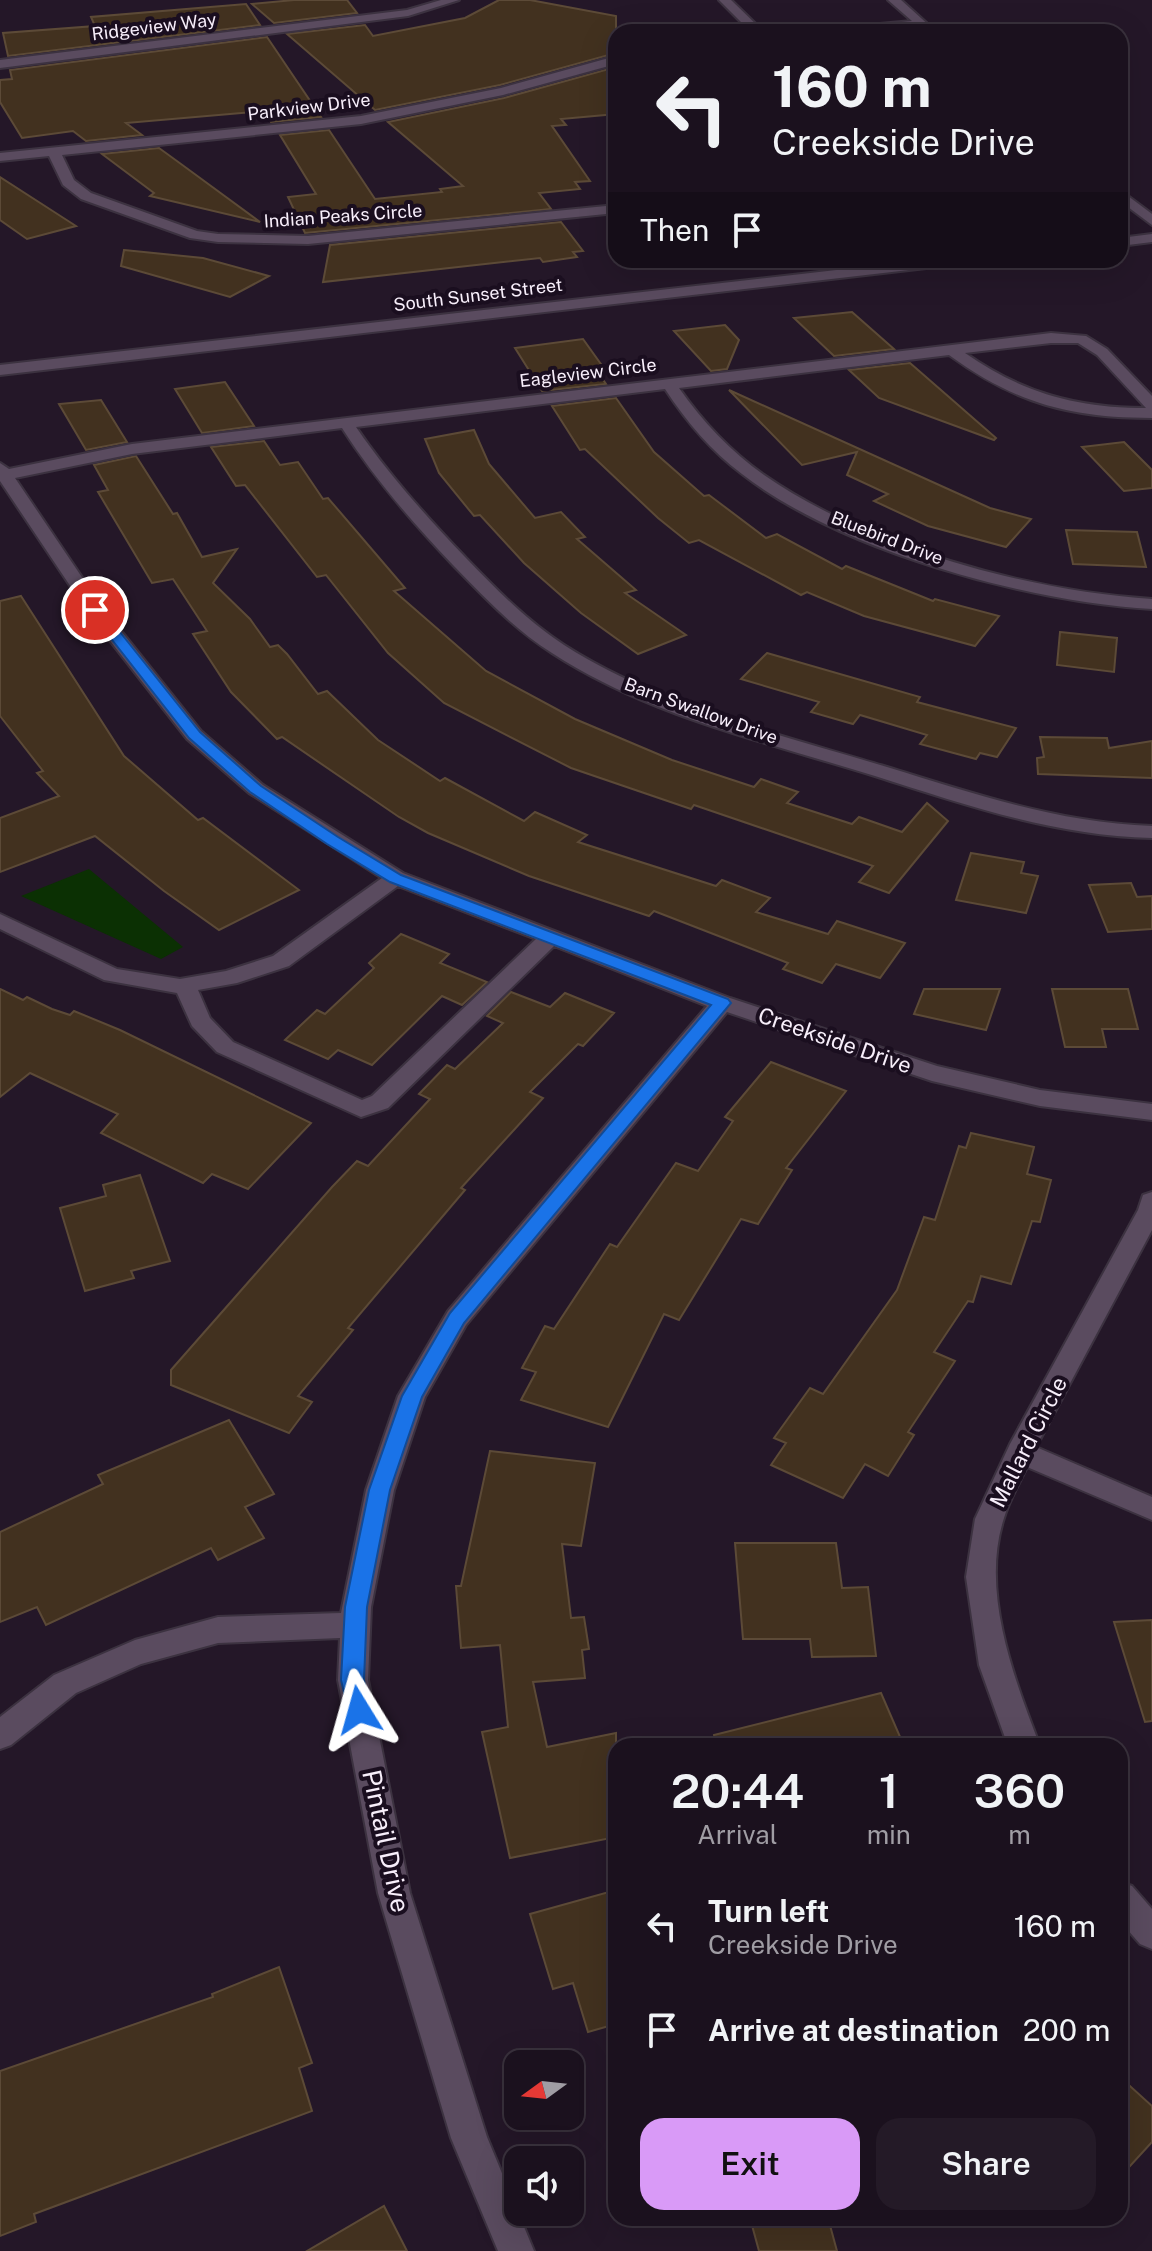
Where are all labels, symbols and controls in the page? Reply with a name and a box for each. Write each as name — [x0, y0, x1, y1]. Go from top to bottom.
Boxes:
street label: Ridgeview Way — [90, 8, 218, 45]
text: 160 m — [772, 54, 932, 120]
icon: left — [640, 56, 744, 160]
street label: Parkview Drive — [246, 89, 372, 124]
text: Creekside Drive — [772, 121, 1035, 163]
street label: Indian Peaks Circle — [263, 199, 423, 232]
icon: arrive — [725, 208, 769, 252]
text: Then — [640, 212, 709, 248]
street label: South Sunset Street — [392, 274, 564, 315]
street label: Eagleview Circle — [518, 354, 658, 391]
street label: Bluebird Drive — [828, 507, 946, 569]
pin — [61, 576, 129, 644]
icon: arrive — [73, 588, 117, 632]
street label: Barn Swallow Drive — [622, 673, 781, 748]
street label: Creekside Drive — [755, 1002, 915, 1078]
street label: Mallard Circle — [984, 1372, 1072, 1512]
position arrow — [317, 1668, 401, 1752]
text: 20:44 — [671, 1762, 804, 1819]
text: 1 — [879, 1762, 899, 1819]
text: 360 — [974, 1762, 1065, 1819]
street label: Pintail Drive — [356, 1767, 417, 1915]
text: Arrival — [697, 1819, 778, 1850]
text: min — [867, 1819, 911, 1850]
text: m — [1008, 1819, 1031, 1850]
text: Turn left — [708, 1893, 829, 1929]
icon: left — [640, 1904, 684, 1948]
text: 160 m — [1014, 1908, 1096, 1944]
text: Creekside Drive — [708, 1929, 898, 1960]
icon: arrive — [640, 2008, 684, 2052]
text: Arrive at destination — [708, 2012, 999, 2048]
text: 200 m — [1023, 2012, 1110, 2048]
north arrow — [504, 2050, 584, 2130]
map controls — [504, 2050, 584, 2226]
button: Exit — [640, 2118, 860, 2210]
button: Share — [876, 2118, 1096, 2210]
button: sound — [504, 2146, 584, 2226]

